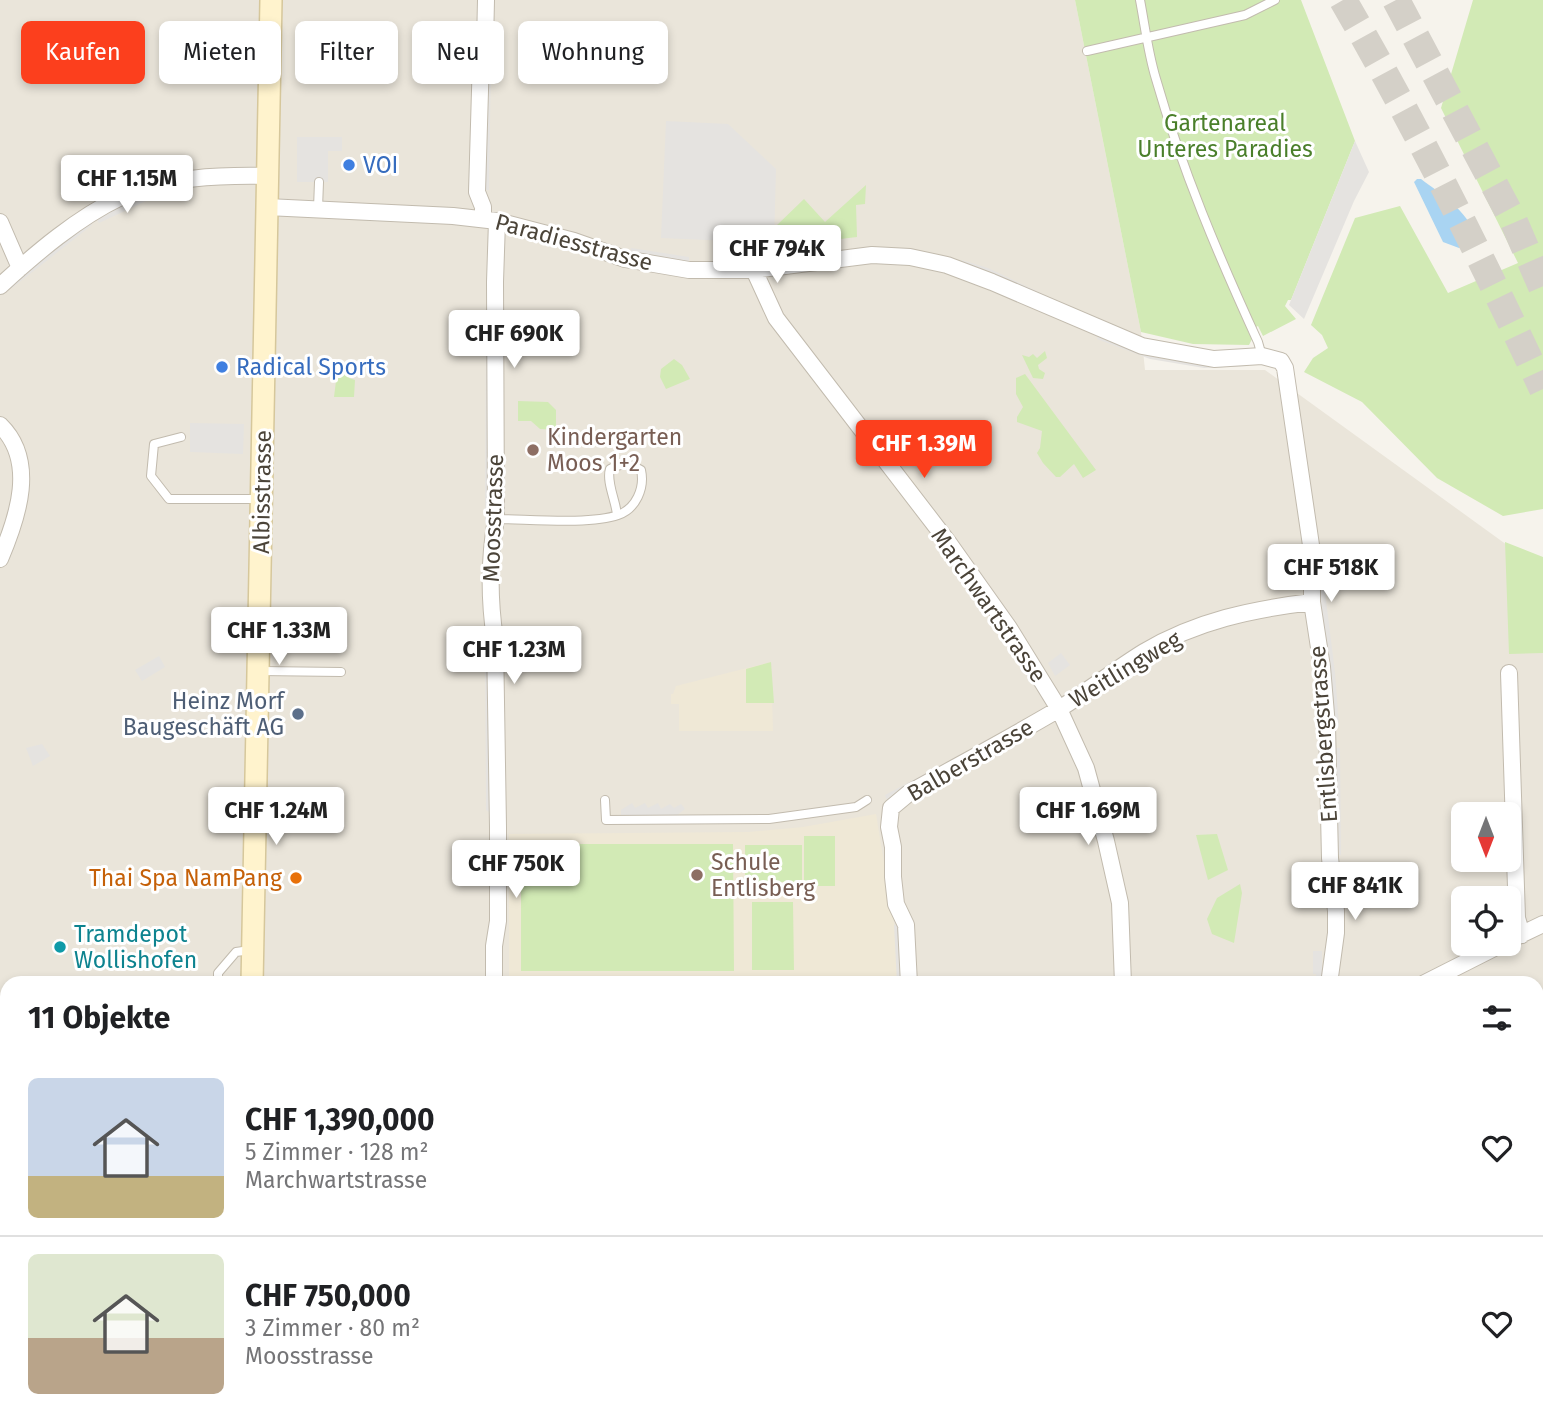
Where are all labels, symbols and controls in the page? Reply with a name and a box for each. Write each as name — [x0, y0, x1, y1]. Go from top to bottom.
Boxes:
chip: Kaufen — [21, 21, 145, 84]
chip: Mieten — [159, 21, 281, 84]
chip: Filter — [295, 21, 398, 84]
chip: Neu — [412, 21, 504, 84]
chip: Wohnung — [518, 21, 668, 84]
park label: Gartenareal Unteres Paradies — [1137, 109, 1313, 163]
place label: VOI — [363, 151, 398, 179]
pin: CHF 1.15M — [47, 156, 207, 215]
marker: VOI — [341, 157, 357, 173]
text: CHF 1.15M — [77, 164, 177, 192]
street label: Paradiesstrasse — [492, 208, 656, 276]
pin: CHF 794K — [705, 226, 849, 285]
text: CHF 794K — [729, 234, 825, 262]
pin: CHF 690K — [442, 310, 586, 370]
text: CHF 690K — [465, 319, 563, 347]
place label: Radical Sports — [236, 353, 386, 381]
marker: Radical Sports — [214, 359, 230, 375]
pin: CHF 1.39M — [844, 420, 1004, 480]
place label: Kindergarten Moos 1+2 — [547, 423, 682, 477]
text: CHF 1.39M — [872, 429, 976, 457]
street label: Albisstrasse — [247, 430, 277, 554]
marker: Kindergarten Moos 1+2 — [525, 442, 541, 458]
street label: Moosstrasse — [477, 453, 509, 583]
street label: Marchwartstrasse — [925, 522, 1053, 688]
pin: CHF 518K — [1259, 544, 1403, 604]
text: CHF 518K — [1284, 553, 1378, 581]
pin: CHF 1.33M — [199, 608, 359, 667]
text: CHF 1.33M — [227, 616, 331, 644]
street label: Weitlingweg — [1064, 625, 1186, 713]
pin: CHF 1.23M — [434, 626, 594, 686]
text: CHF 1.23M — [462, 635, 566, 663]
street label: Entlisbergstrasse — [1303, 645, 1343, 823]
place label: Heinz Morf Baugeschäft AG — [123, 687, 286, 741]
marker: Heinz Morf Baugeschäft AG — [290, 706, 306, 722]
street label: Balberstrasse — [902, 713, 1038, 807]
pin: CHF 1.24M — [196, 788, 356, 847]
pin: CHF 1.69M — [1008, 788, 1168, 847]
text: CHF 1.24M — [224, 796, 328, 824]
text: CHF 1.69M — [1036, 796, 1140, 824]
north arrow — [1451, 802, 1521, 872]
map controls — [1451, 802, 1521, 956]
pin: CHF 750K — [444, 841, 588, 900]
place label: Schule Entlisberg — [711, 848, 815, 902]
text: CHF 750K — [468, 849, 564, 877]
pin: CHF 841K — [1283, 862, 1427, 922]
place label: Thai Spa NamPang — [89, 864, 282, 892]
marker: Schule Entlisberg — [689, 867, 705, 883]
marker: Thai Spa NamPang — [288, 870, 304, 886]
text: CHF 841K — [1307, 871, 1403, 899]
button: locate — [1451, 886, 1521, 956]
place label: Tramdepot Wollishofen — [74, 920, 197, 974]
marker: Tramdepot Wollishofen — [52, 939, 68, 955]
icon: filters — [1478, 999, 1516, 1037]
text: 11 Objekte — [28, 1000, 170, 1036]
text: CHF 1,390,000 — [245, 1102, 435, 1138]
icon: home — [84, 1106, 168, 1190]
icon: heart — [1478, 1129, 1516, 1167]
text: 5 Zimmer · 128 m² — [245, 1138, 429, 1166]
text: Marchwartstrasse — [245, 1166, 427, 1194]
text: CHF 750,000 — [245, 1278, 411, 1314]
icon: home — [84, 1282, 168, 1366]
icon: heart — [1478, 1305, 1516, 1343]
text: 3 Zimmer · 80 m² — [245, 1314, 420, 1342]
text: Moosstrasse — [245, 1342, 373, 1370]

